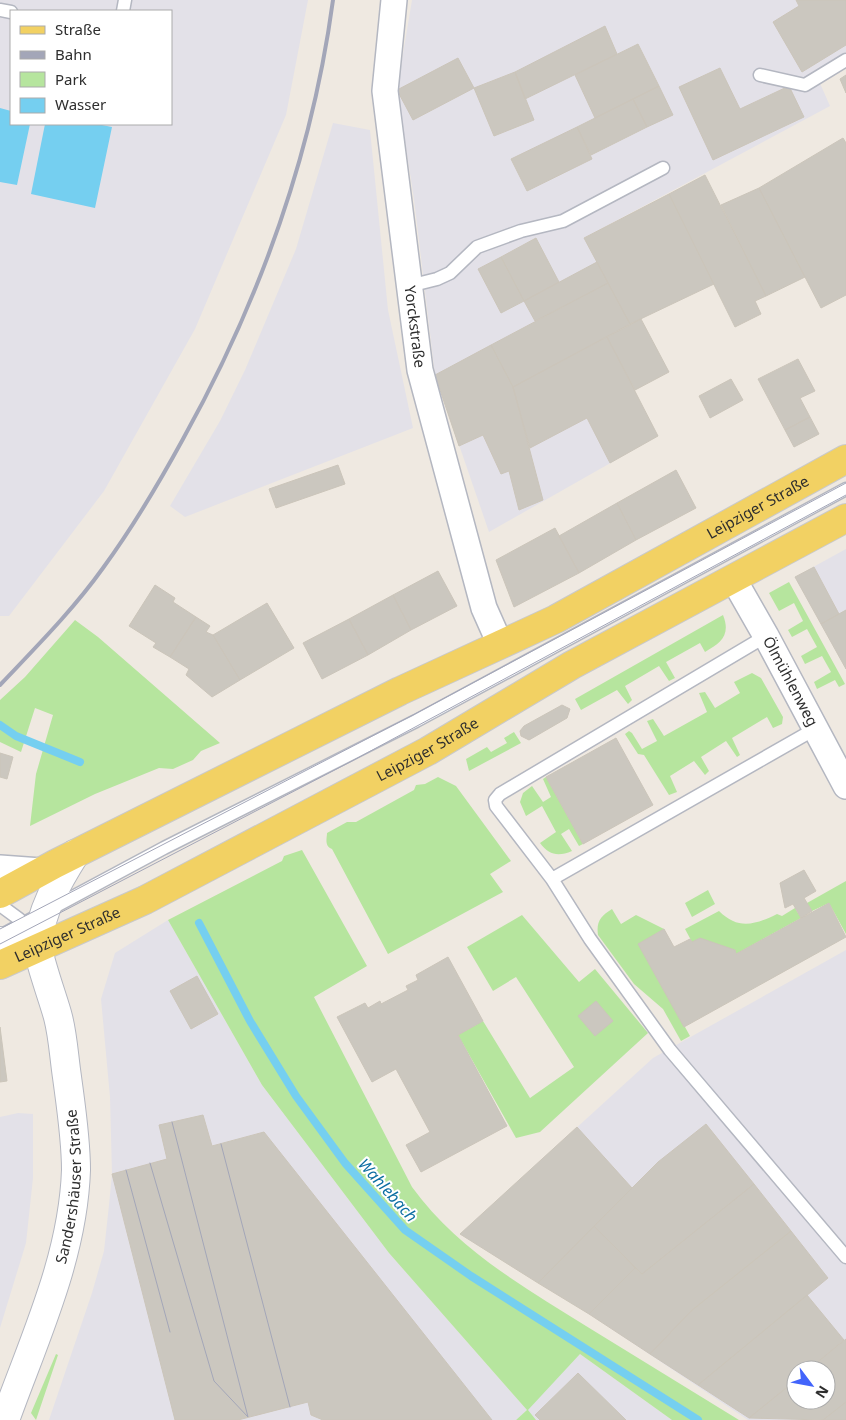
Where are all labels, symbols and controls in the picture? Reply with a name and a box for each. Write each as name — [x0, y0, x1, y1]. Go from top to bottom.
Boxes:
legend — [10, 10, 172, 125]
text: Straße — [55, 19, 101, 39]
text: Bahn — [55, 44, 92, 64]
text: Park — [55, 69, 87, 89]
text: Wasser — [55, 94, 106, 114]
street label: Yorckstraße — [400, 284, 431, 369]
street label: Leipziger Straße — [703, 470, 812, 543]
street label: Ölmühlenweg — [759, 632, 823, 729]
street label: Leipziger Straße — [373, 712, 482, 785]
street label: Leipziger Straße — [11, 901, 123, 966]
street label: Sandershäuser Straße — [50, 1108, 85, 1266]
water label: Wahlebach — [353, 1153, 423, 1227]
north arrow — [786, 1360, 836, 1410]
text: N — [811, 1382, 834, 1402]

